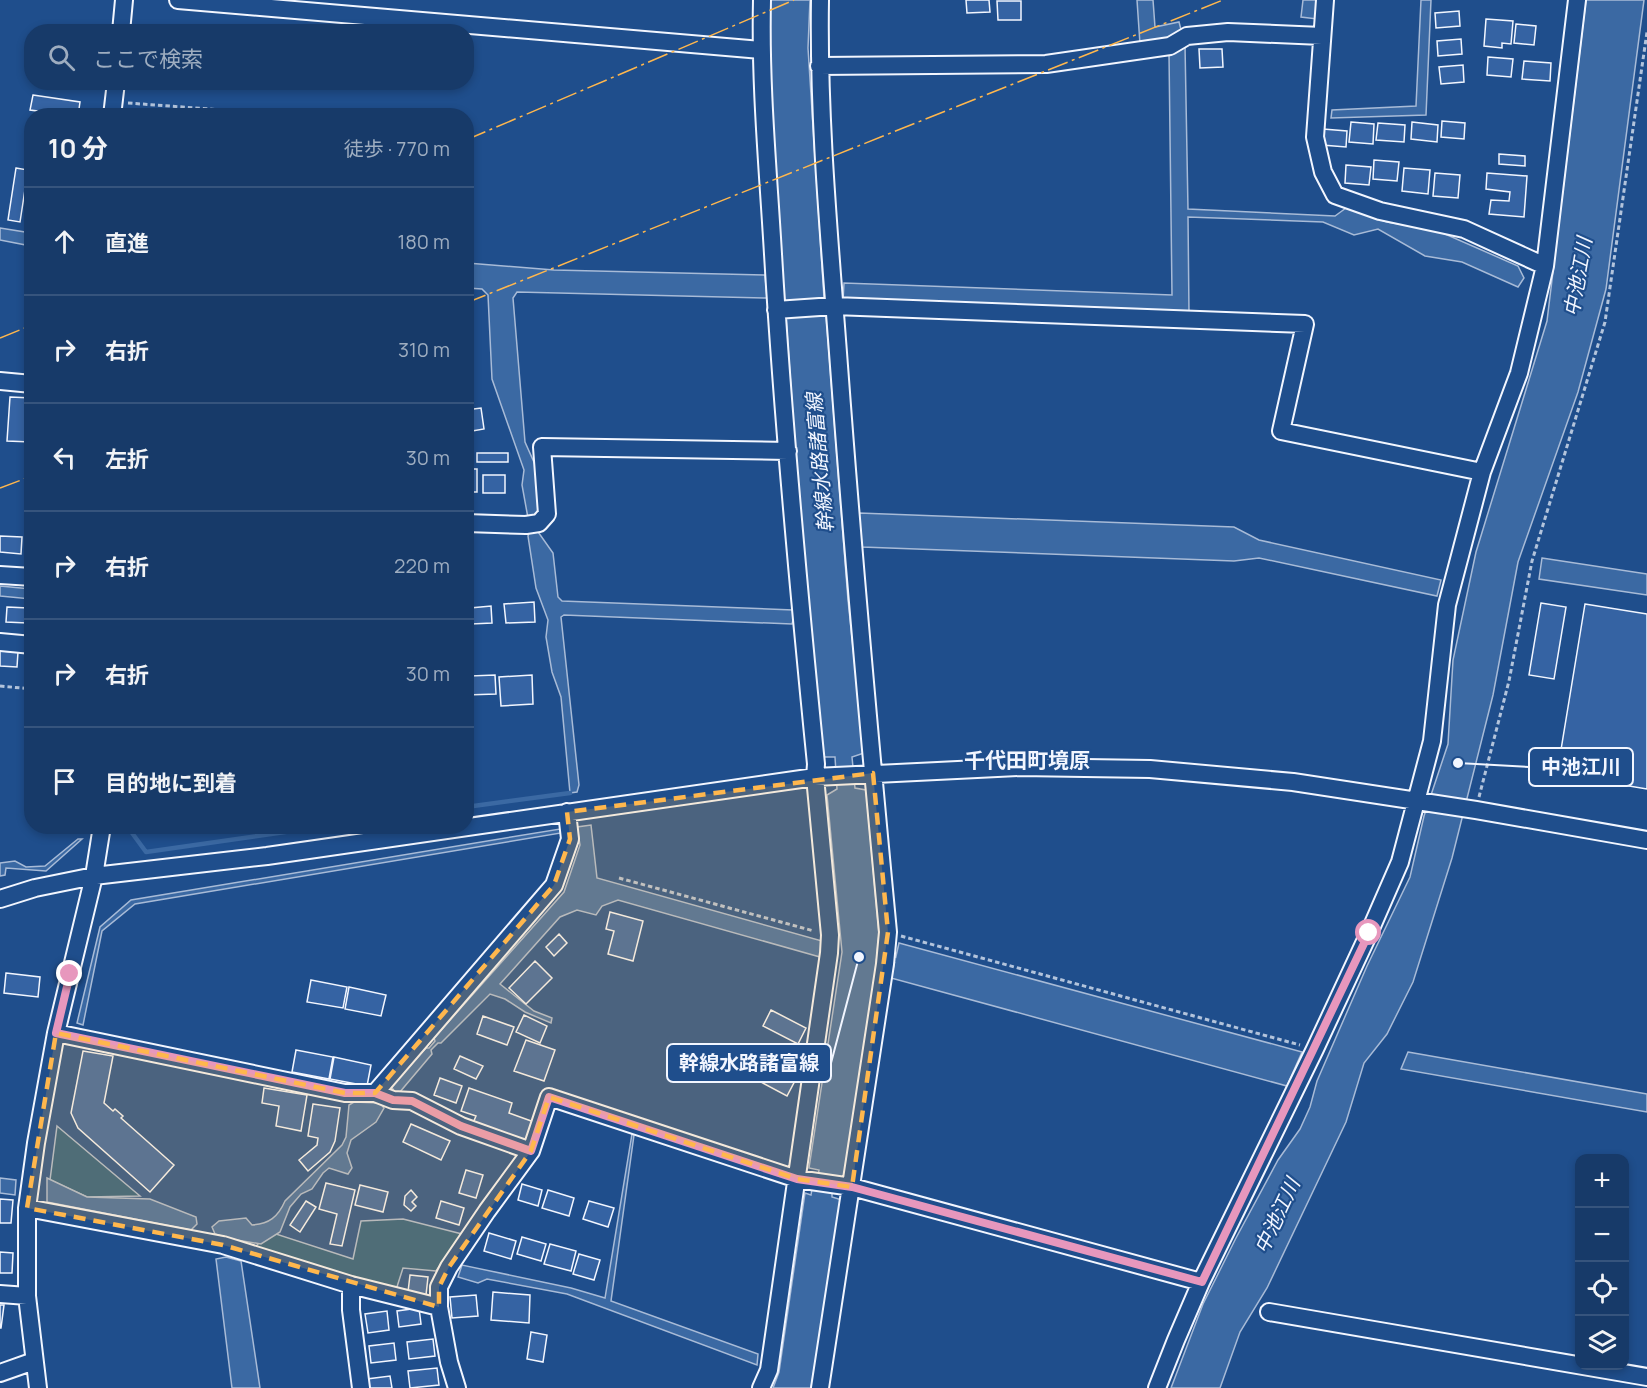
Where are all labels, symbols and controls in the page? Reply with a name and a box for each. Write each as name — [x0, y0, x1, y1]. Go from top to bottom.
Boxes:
search box — [24, 24, 474, 90]
icon: search — [45, 41, 78, 74]
text: ここで検索 — [93, 44, 203, 74]
text: 10 分 — [48, 130, 108, 166]
text: 徒歩 · 770 m — [344, 135, 450, 162]
icon: ahead — [48, 225, 81, 258]
text: 直進 — [105, 228, 149, 258]
text: 180 m — [397, 228, 450, 255]
water label: 中池江川 — [1557, 233, 1598, 319]
icon: right — [48, 333, 81, 366]
text: 右折 — [105, 336, 149, 366]
text: 310 m — [398, 336, 450, 363]
water label: 幹線水路諸富線 — [800, 389, 839, 534]
icon: left — [48, 441, 81, 474]
text: 左折 — [105, 444, 149, 474]
text: 30 m — [406, 444, 450, 471]
icon: right — [48, 549, 81, 582]
text: 右折 — [105, 552, 149, 582]
text: 220 m — [394, 552, 450, 579]
icon: right — [48, 657, 81, 690]
text: 右折 — [105, 660, 149, 690]
text: 30 m — [406, 660, 450, 687]
district label: 千代田町境原 — [964, 746, 1090, 774]
callout: 中池江川 — [1529, 748, 1633, 786]
text: 中池江川 — [1541, 753, 1621, 780]
icon: arrive — [48, 765, 81, 798]
text: 目的地に到着 — [105, 768, 237, 798]
route start — [1355, 919, 1381, 945]
route end — [56, 960, 82, 986]
callout: 幹線水路諸富線 — [667, 1044, 831, 1082]
text: 幹線水路諸富線 — [679, 1049, 820, 1076]
map controls — [1575, 1154, 1629, 1370]
button: + — [1575, 1154, 1629, 1208]
water label: 中池江川 — [1247, 1172, 1307, 1258]
button: − — [1575, 1208, 1629, 1262]
button: locate — [1575, 1262, 1629, 1316]
button: layers — [1575, 1316, 1629, 1370]

